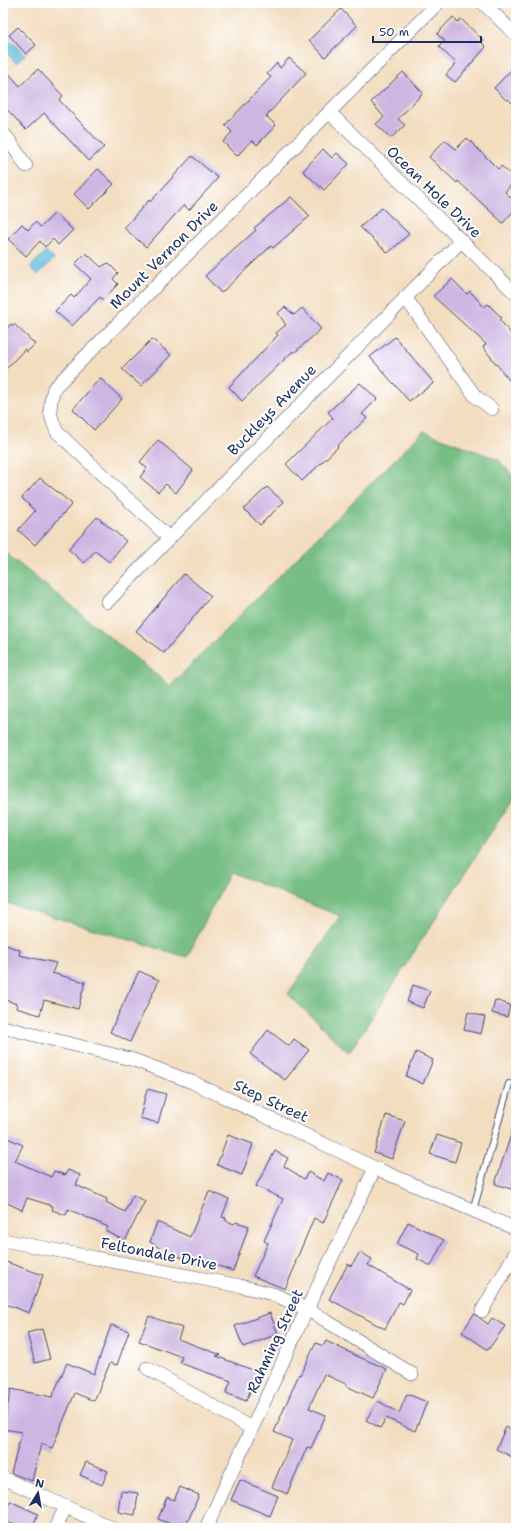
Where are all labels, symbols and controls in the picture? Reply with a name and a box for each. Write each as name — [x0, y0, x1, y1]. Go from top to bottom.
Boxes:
scale bar — [373, 18, 481, 44]
text: 50 m — [379, 24, 409, 40]
street label: Ocean Hole Drive — [382, 141, 486, 243]
street label: Mount Vernon Drive — [105, 196, 223, 314]
street label: Buckleys Avenue — [223, 360, 321, 460]
street label: Step Street — [230, 1075, 312, 1127]
street label: Feltondale Drive — [99, 1233, 219, 1275]
street label: Rahming Street — [242, 1286, 308, 1396]
north arrow — [18, 1473, 58, 1513]
text: N — [34, 1475, 46, 1492]

